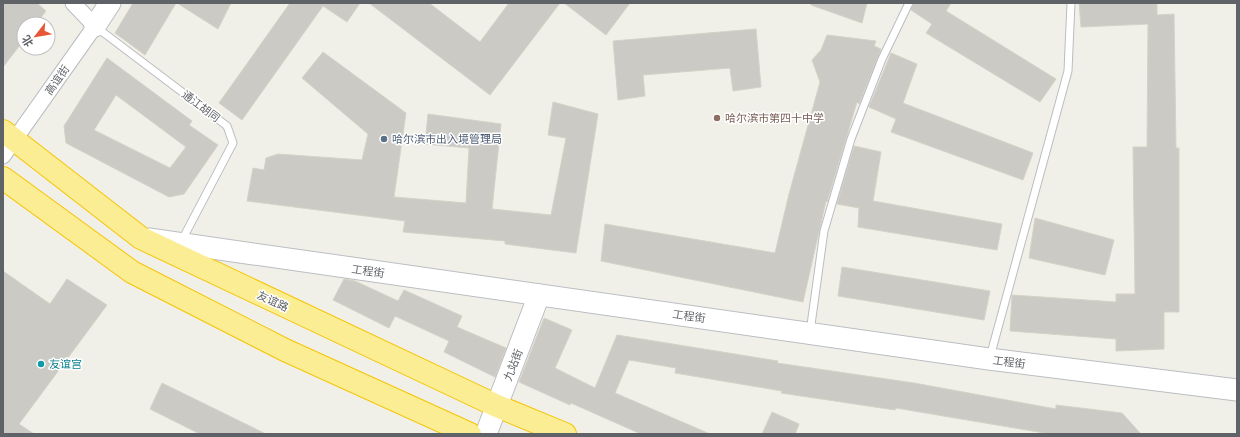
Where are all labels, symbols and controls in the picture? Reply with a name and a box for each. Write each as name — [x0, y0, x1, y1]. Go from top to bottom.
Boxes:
north arrow — [16, 16, 56, 56]
text: 北 — [19, 33, 36, 49]
street label: 高谊街 — [43, 63, 72, 98]
street label: 通江胡同 — [179, 88, 222, 125]
place label: 哈尔滨市第四十中学 — [725, 112, 824, 125]
marker: 哈尔滨市第四十中学 — [712, 113, 722, 123]
place label: 哈尔滨市出入境管理局 — [392, 133, 502, 146]
marker: 哈尔滨市出入境管理局 — [379, 134, 389, 144]
street label: 工程街 — [351, 263, 385, 280]
street label: 友谊路 — [255, 289, 290, 314]
street label: 工程街 — [672, 308, 706, 325]
street label: 九站街 — [501, 347, 525, 383]
street label: 工程街 — [992, 354, 1026, 371]
place label: 友谊宫 — [49, 358, 82, 371]
marker: 友谊宫 — [36, 359, 46, 369]

